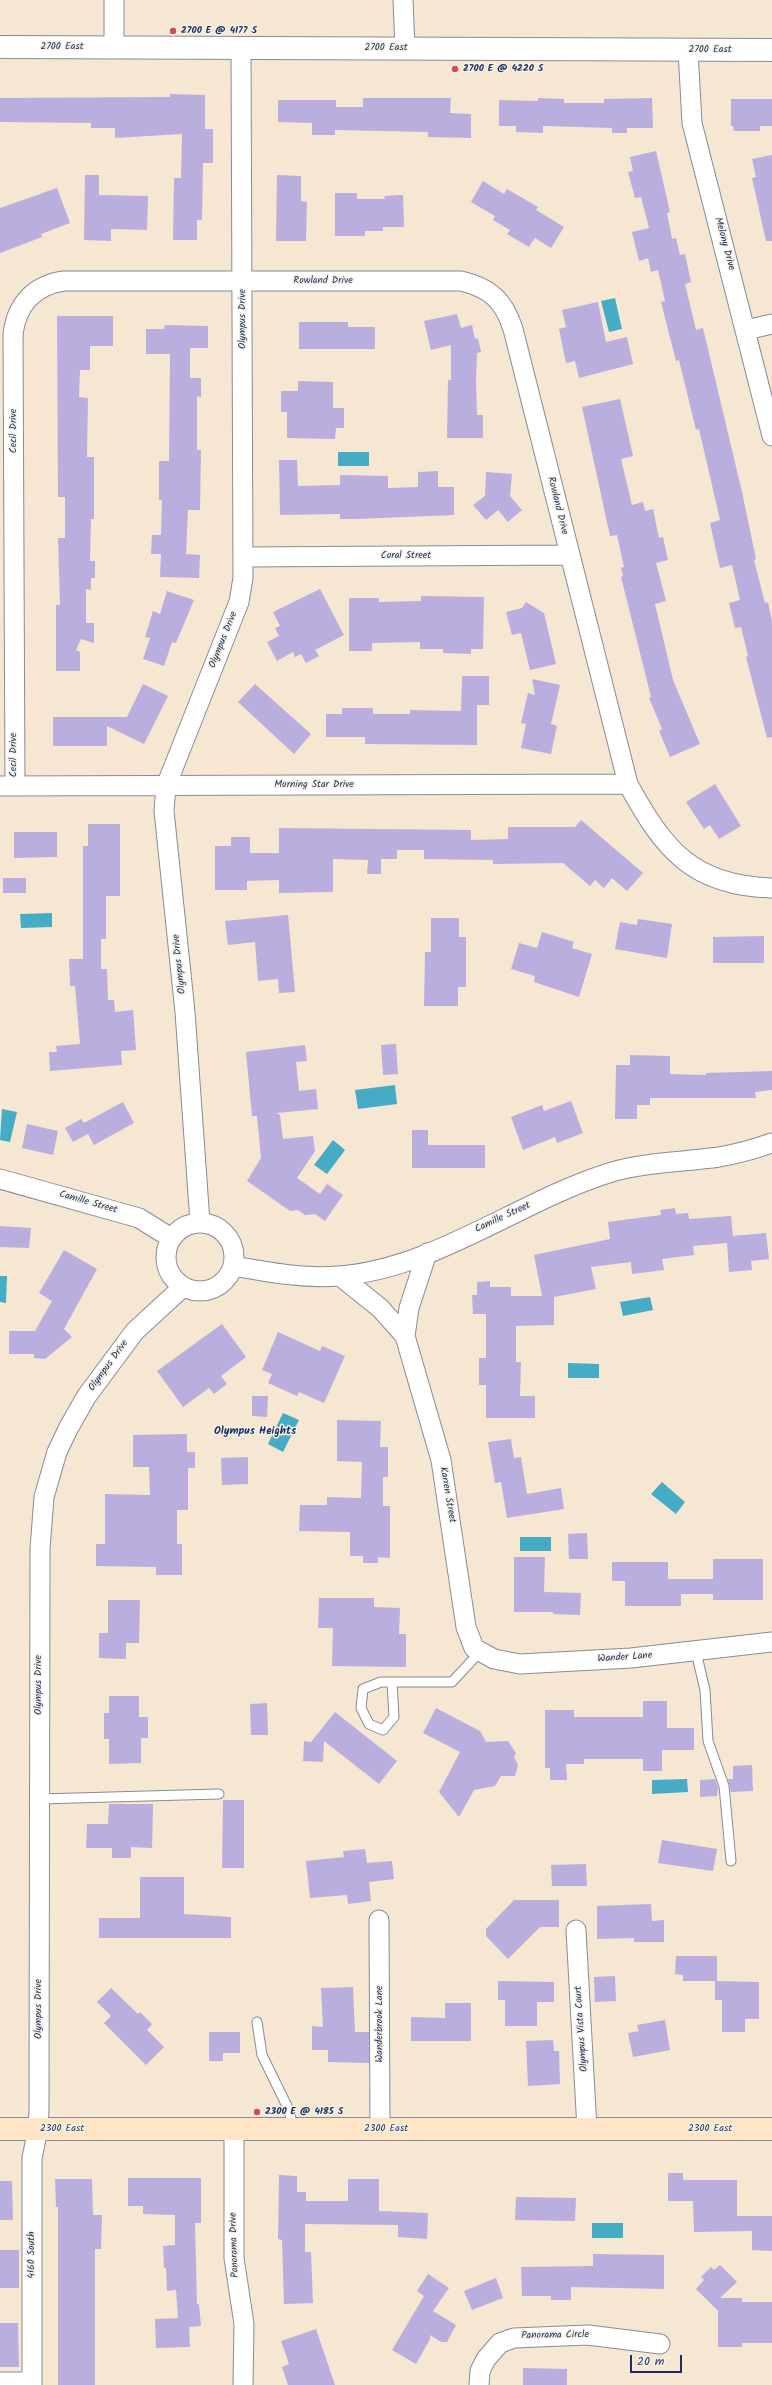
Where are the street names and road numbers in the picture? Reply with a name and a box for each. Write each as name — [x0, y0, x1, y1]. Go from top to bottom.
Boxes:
street label: 2700 East — [40, 41, 84, 53]
street label: 2700 East — [364, 42, 408, 54]
street label: 2700 East — [688, 44, 732, 56]
street label: Melony Drive — [711, 216, 737, 272]
street label: Rowland Drive — [293, 275, 353, 287]
street label: Olympus Drive — [237, 289, 249, 349]
street label: Cecil Drive — [8, 409, 20, 453]
street label: Rowland Drive — [544, 476, 570, 536]
street label: Coral Street — [381, 550, 431, 562]
street label: Olympus Drive — [207, 610, 241, 670]
street label: Cecil Drive — [8, 733, 20, 777]
street label: Morning Star Drive — [274, 779, 354, 791]
street label: Olympus Drive — [171, 934, 189, 994]
street label: Camille Street — [58, 1189, 118, 1217]
street label: Camille Street — [473, 1200, 533, 1236]
street label: Olympus Drive — [87, 1338, 131, 1394]
street label: Karren Street — [436, 1466, 458, 1524]
street label: Wander Lane — [597, 1650, 653, 1666]
street label: Olympus Drive — [33, 1655, 45, 1715]
street label: Olympus Drive — [33, 1979, 45, 2039]
street label: Wanderbrook Lane — [374, 1986, 386, 2062]
street label: Olympus Vista Court — [573, 1986, 591, 2072]
street label: 2300 East — [40, 2123, 84, 2135]
street label: 2300 East — [364, 2123, 408, 2135]
street label: 2300 East — [688, 2123, 732, 2135]
street label: Panorama Drive — [228, 2212, 242, 2278]
street label: 4160 South — [26, 2231, 38, 2279]
street label: Panorama Circle — [521, 2329, 589, 2343]

